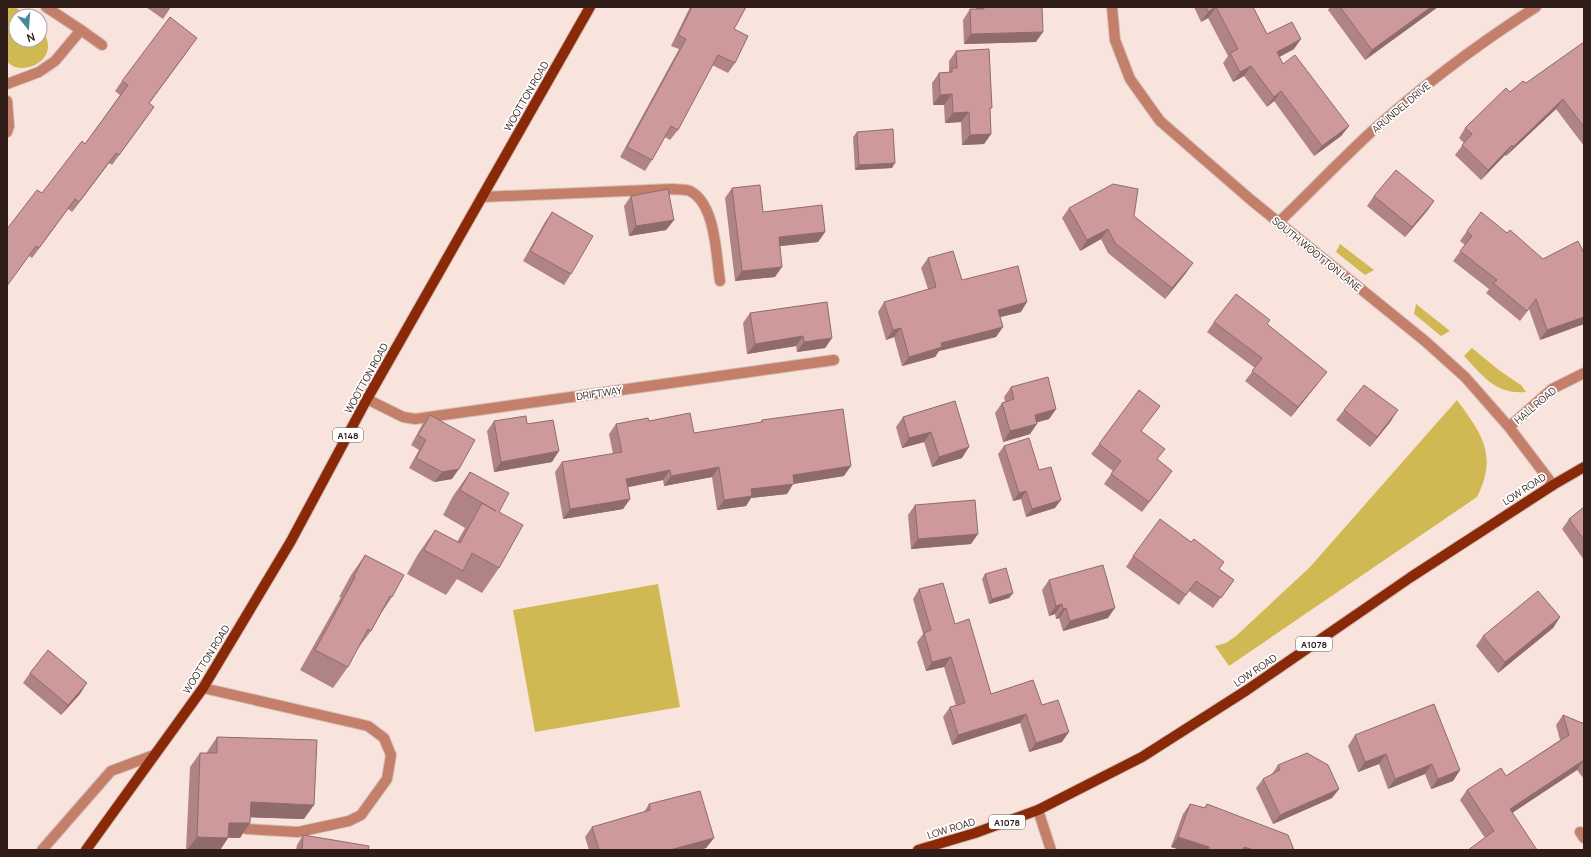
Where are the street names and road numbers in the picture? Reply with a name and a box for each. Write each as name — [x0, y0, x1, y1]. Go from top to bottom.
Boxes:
street label: WOOTTON ROAD — [500, 58, 552, 133]
street label: ARUNDEL DRIVE — [1369, 78, 1434, 136]
street label: SOUTH WOOTTON LANE — [1269, 214, 1365, 295]
street label: WOOTTON ROAD — [341, 340, 391, 416]
street label: DRIFTWAY — [575, 383, 623, 403]
street label: HALL ROAD — [1511, 383, 1559, 427]
road number: A148 — [333, 428, 363, 442]
street label: LOW ROAD — [1499, 469, 1549, 508]
street label: WOOTTON ROAD — [179, 622, 233, 696]
road number: A1078 — [1296, 637, 1332, 651]
street label: LOW ROAD — [1231, 650, 1280, 690]
street label: LOW ROAD — [925, 814, 977, 842]
road number: A1078 — [989, 815, 1025, 829]

